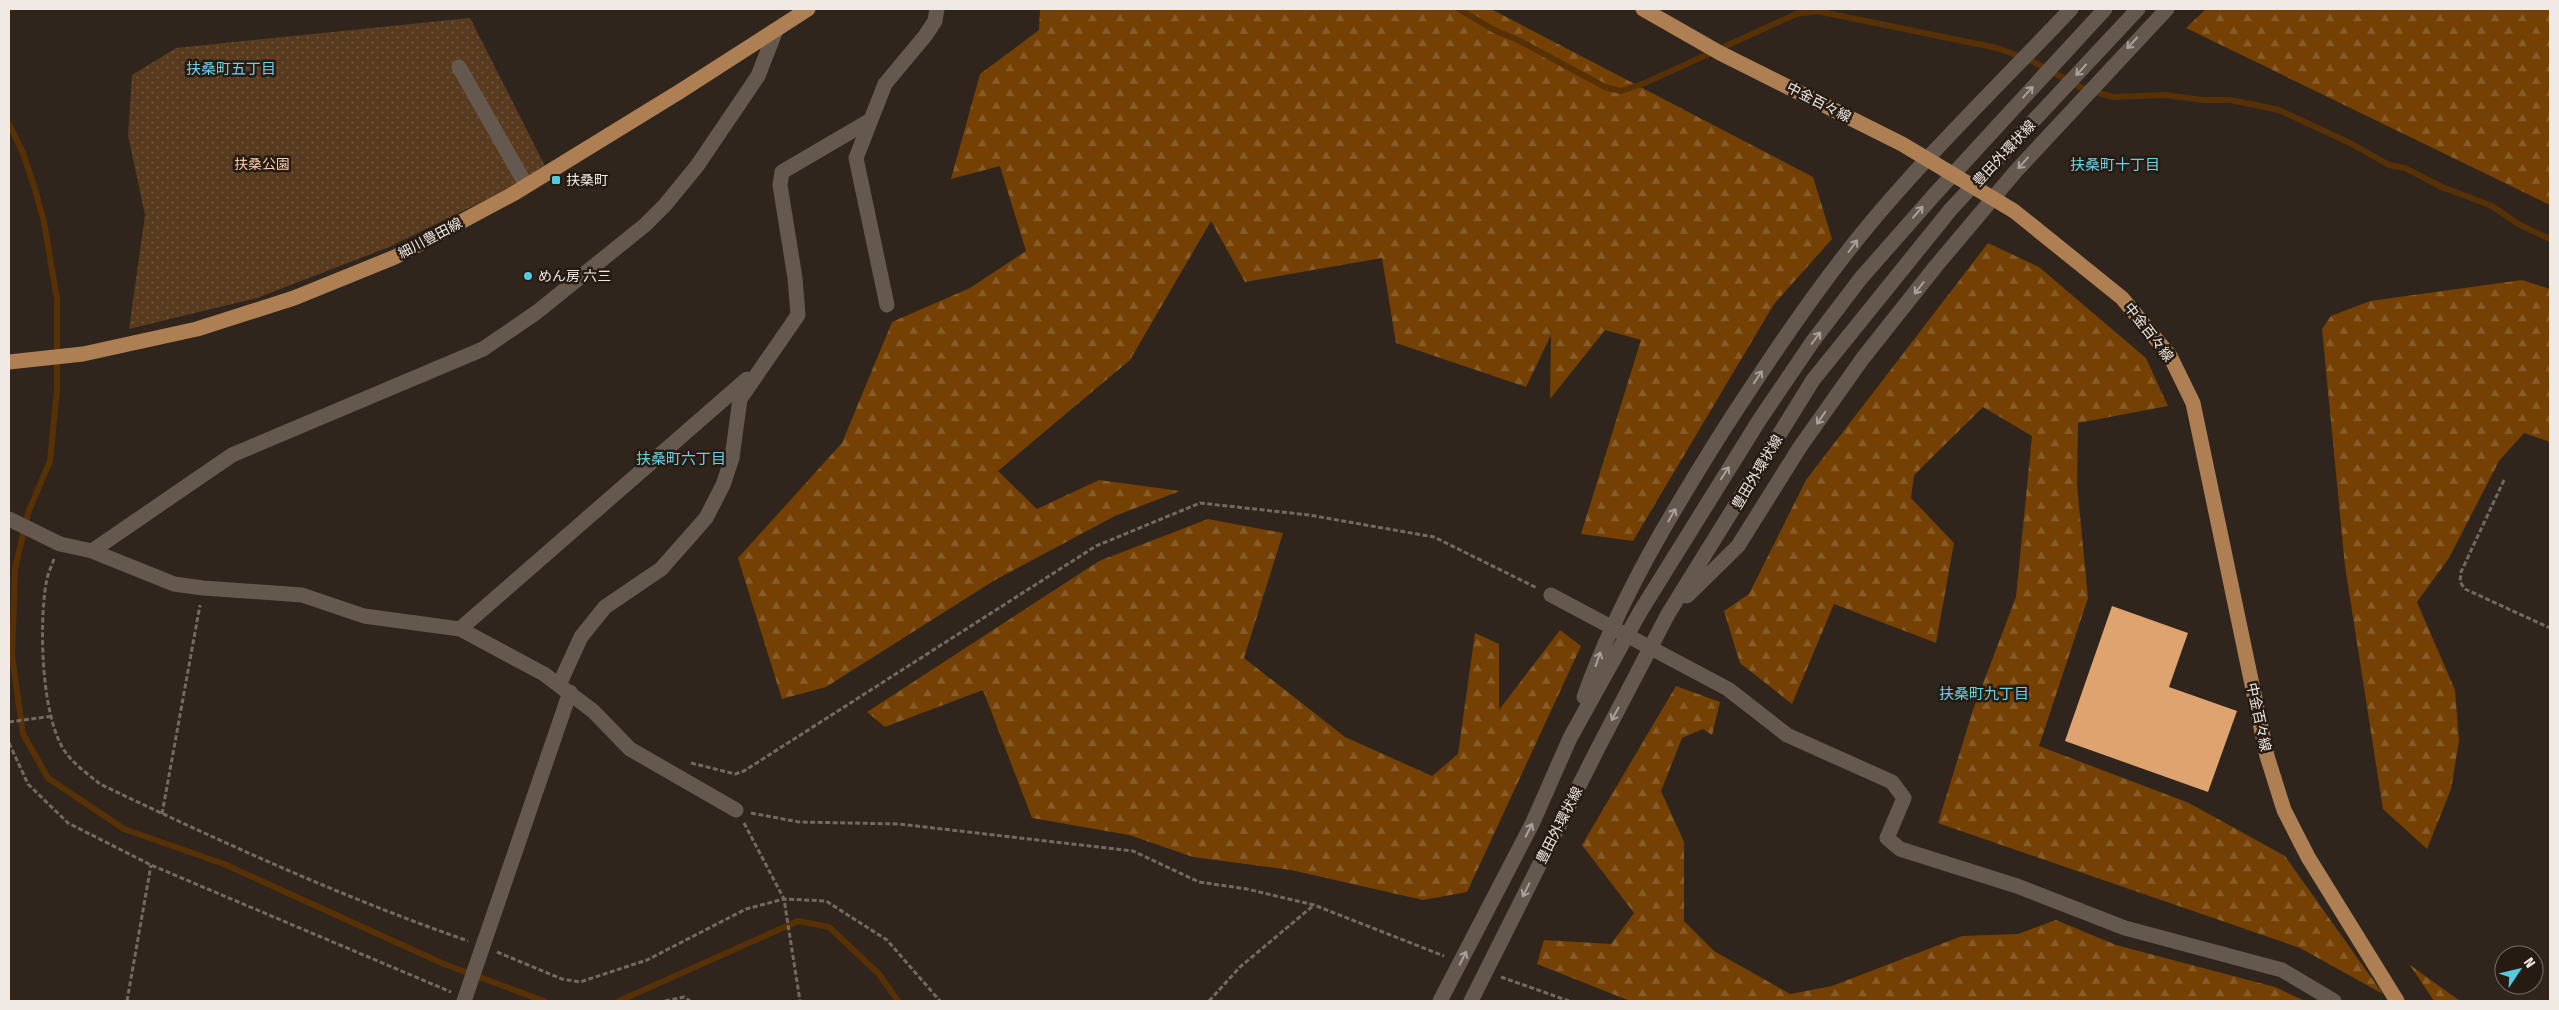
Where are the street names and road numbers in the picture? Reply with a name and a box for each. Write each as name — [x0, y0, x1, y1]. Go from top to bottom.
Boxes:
street label: 中金百々線 — [1784, 79, 1854, 126]
street label: 豊田外環状線 — [1970, 117, 2039, 190]
street label: 細川豊田線 — [395, 215, 465, 262]
street label: 中金百々線 — [2120, 299, 2177, 365]
street label: 豊田外環状線 — [1729, 432, 1786, 513]
street label: 中金百々線 — [2243, 681, 2274, 753]
street label: 豊田外環状線 — [1533, 784, 1586, 867]

